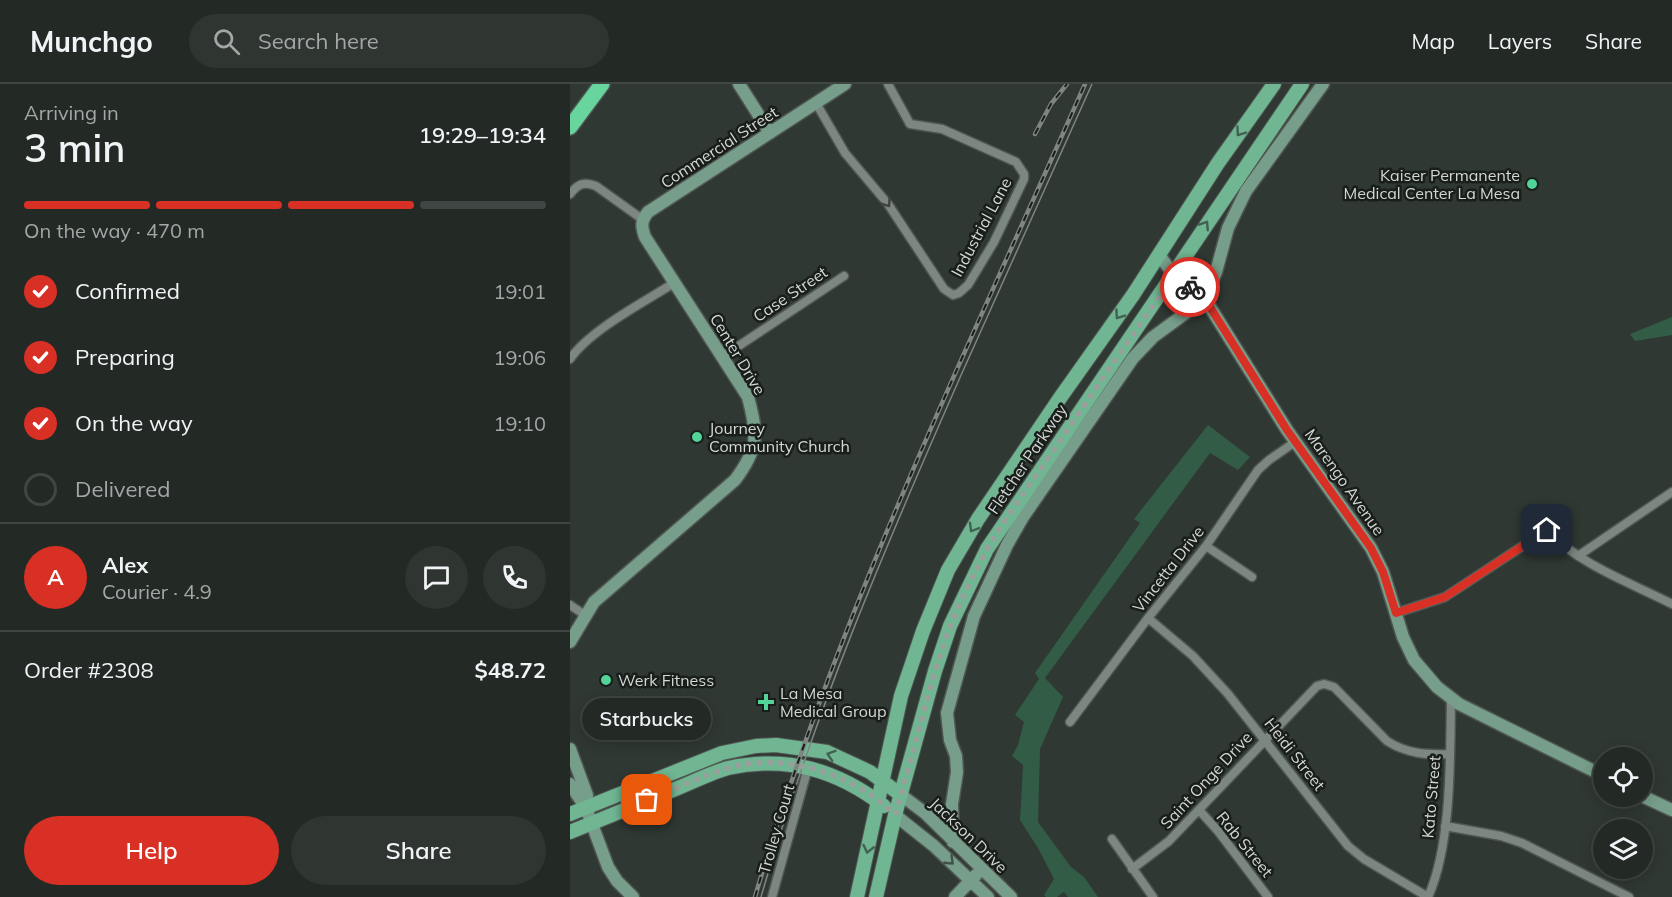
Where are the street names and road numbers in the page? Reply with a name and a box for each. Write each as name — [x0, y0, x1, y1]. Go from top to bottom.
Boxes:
street label: Commercial Street — [657, 101, 782, 192]
street label: Industrial Lane — [946, 174, 1016, 280]
street label: Case Street — [749, 262, 831, 326]
street label: Center Drive — [706, 310, 770, 398]
street label: Fletcher Parkway — [983, 400, 1071, 518]
street label: Marengo Avenue — [1301, 425, 1389, 539]
street label: Vincetta Drive — [1128, 522, 1208, 616]
street label: Heidi Street — [1260, 714, 1330, 795]
street label: Saint Onge Drive — [1156, 727, 1256, 833]
street label: Kato Street — [1417, 754, 1445, 839]
street label: Trolley Court — [754, 781, 799, 876]
street label: Jackson Drive — [926, 793, 1012, 877]
street label: Rab Street — [1212, 807, 1278, 881]

